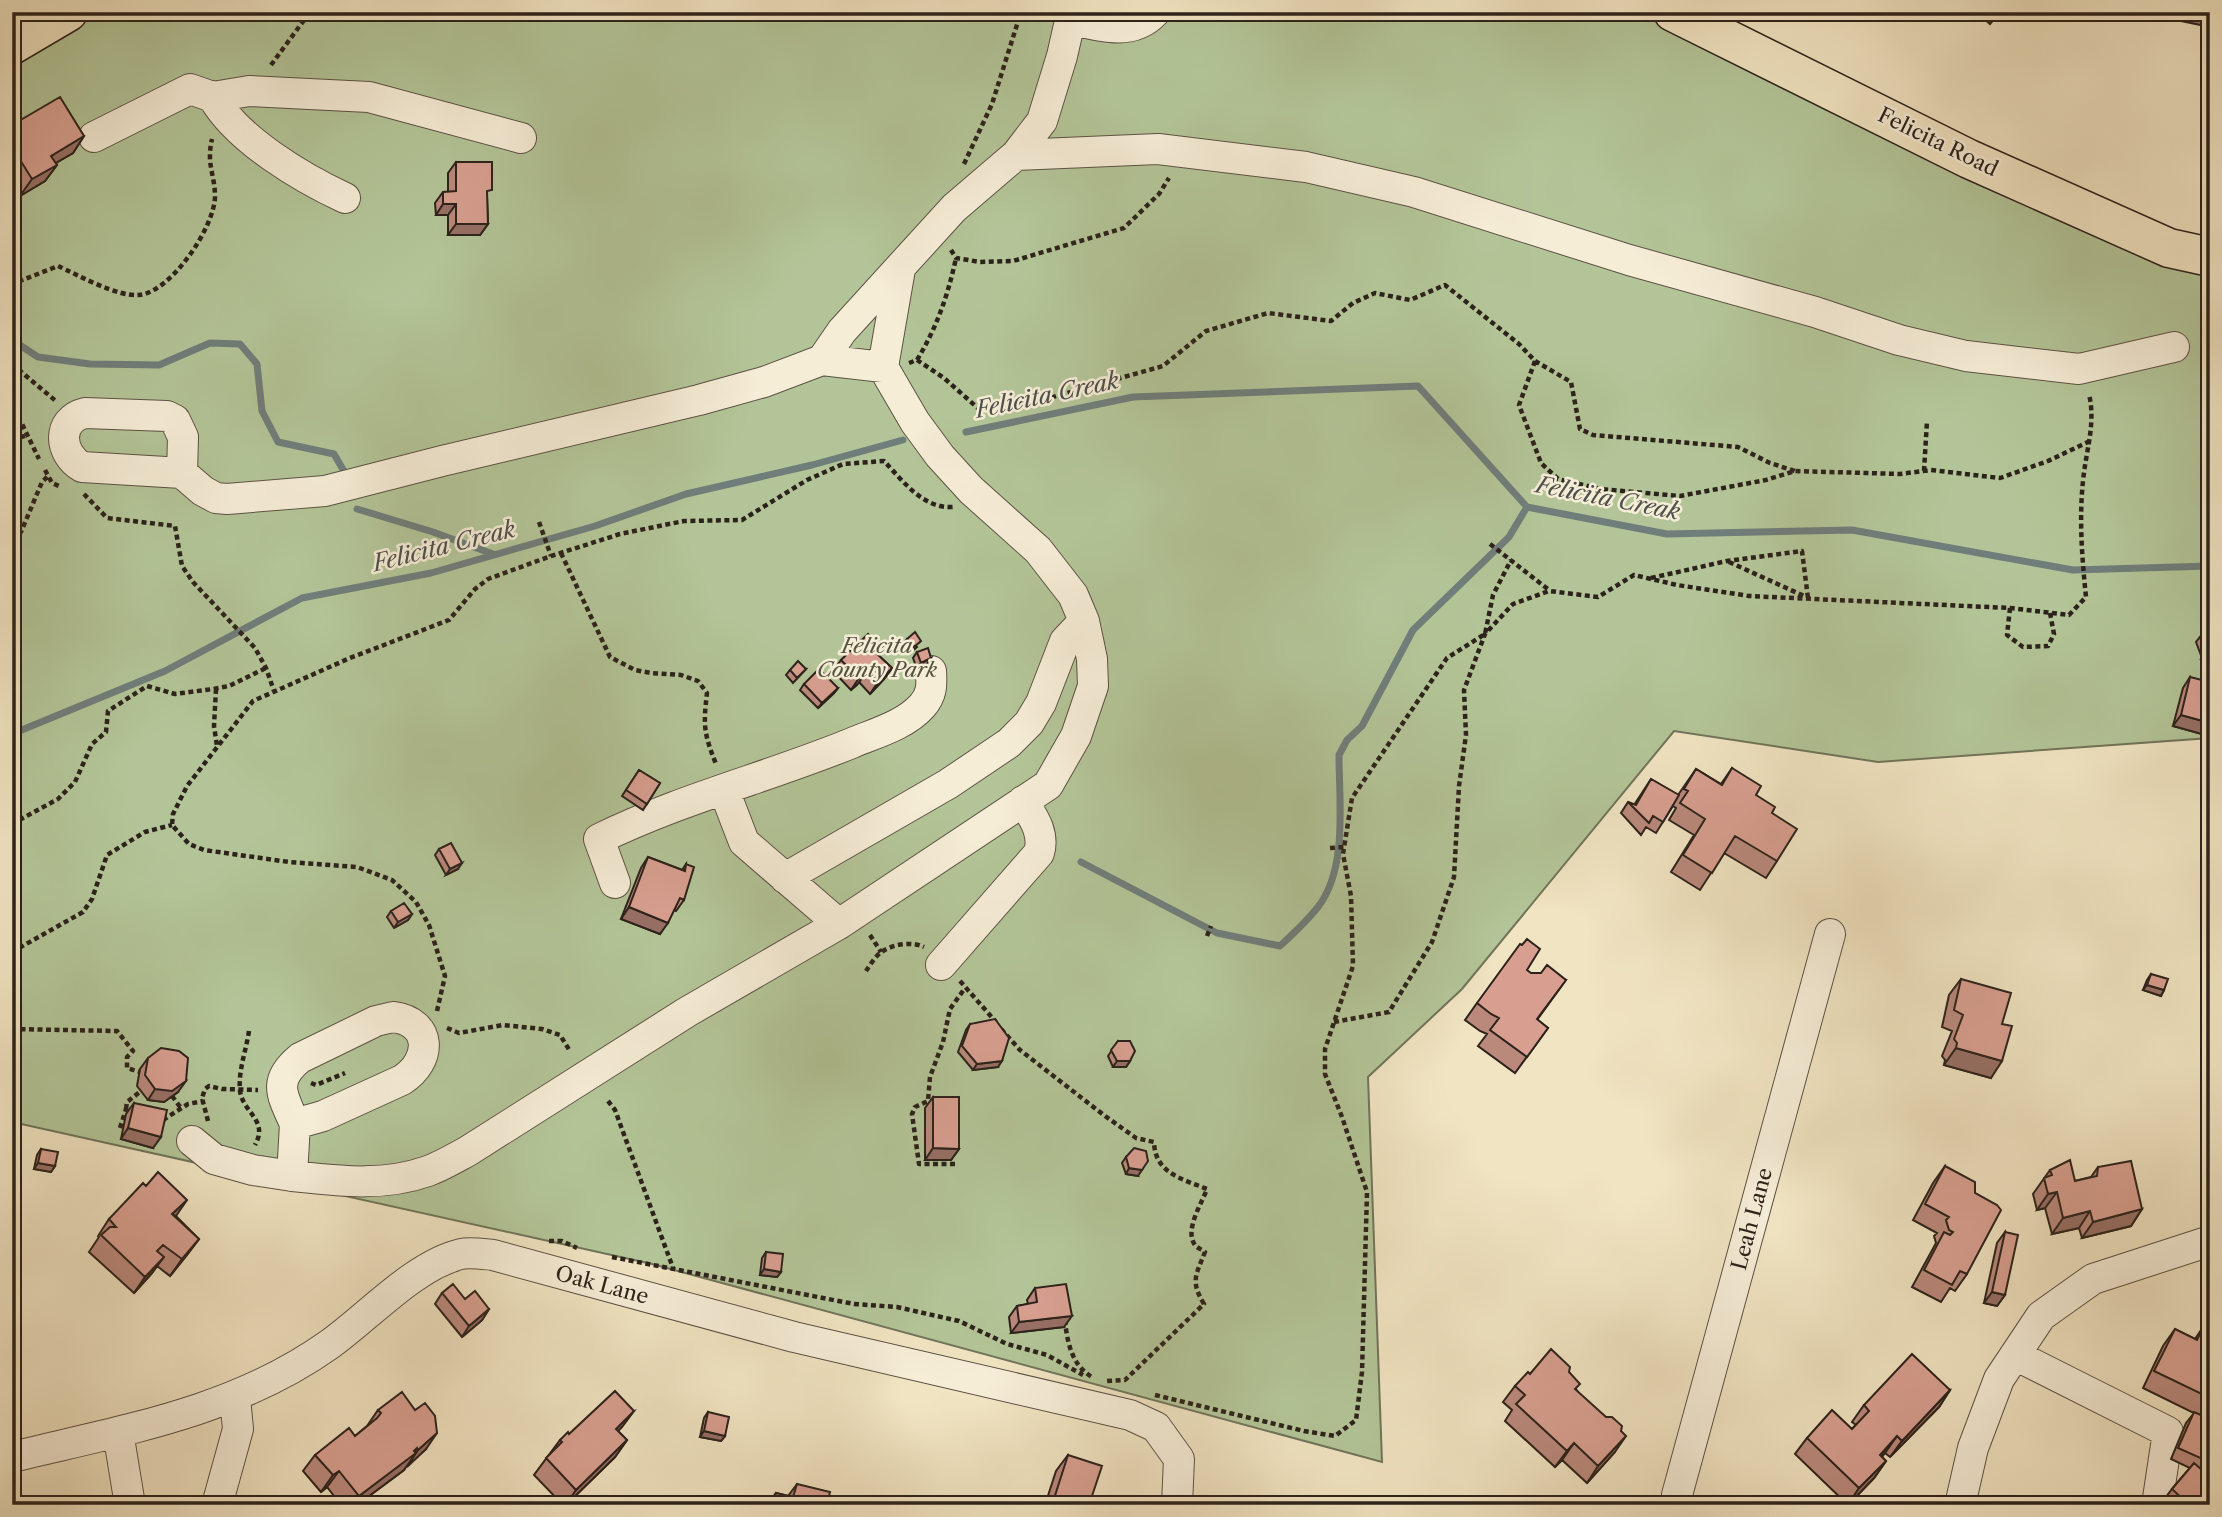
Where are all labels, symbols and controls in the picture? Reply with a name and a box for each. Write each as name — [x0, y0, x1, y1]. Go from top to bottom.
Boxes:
street label: Felicita Road — [1874, 102, 2002, 181]
water label: Felicita Creak — [971, 366, 1121, 424]
water label: Felicita Creak — [1532, 470, 1682, 526]
water label: Felicita Creak — [368, 515, 518, 578]
park label: Felicita County Park — [817, 633, 937, 682]
street label: Leah Lane — [1726, 1165, 1777, 1273]
street label: Oak Lane — [553, 1260, 652, 1309]

